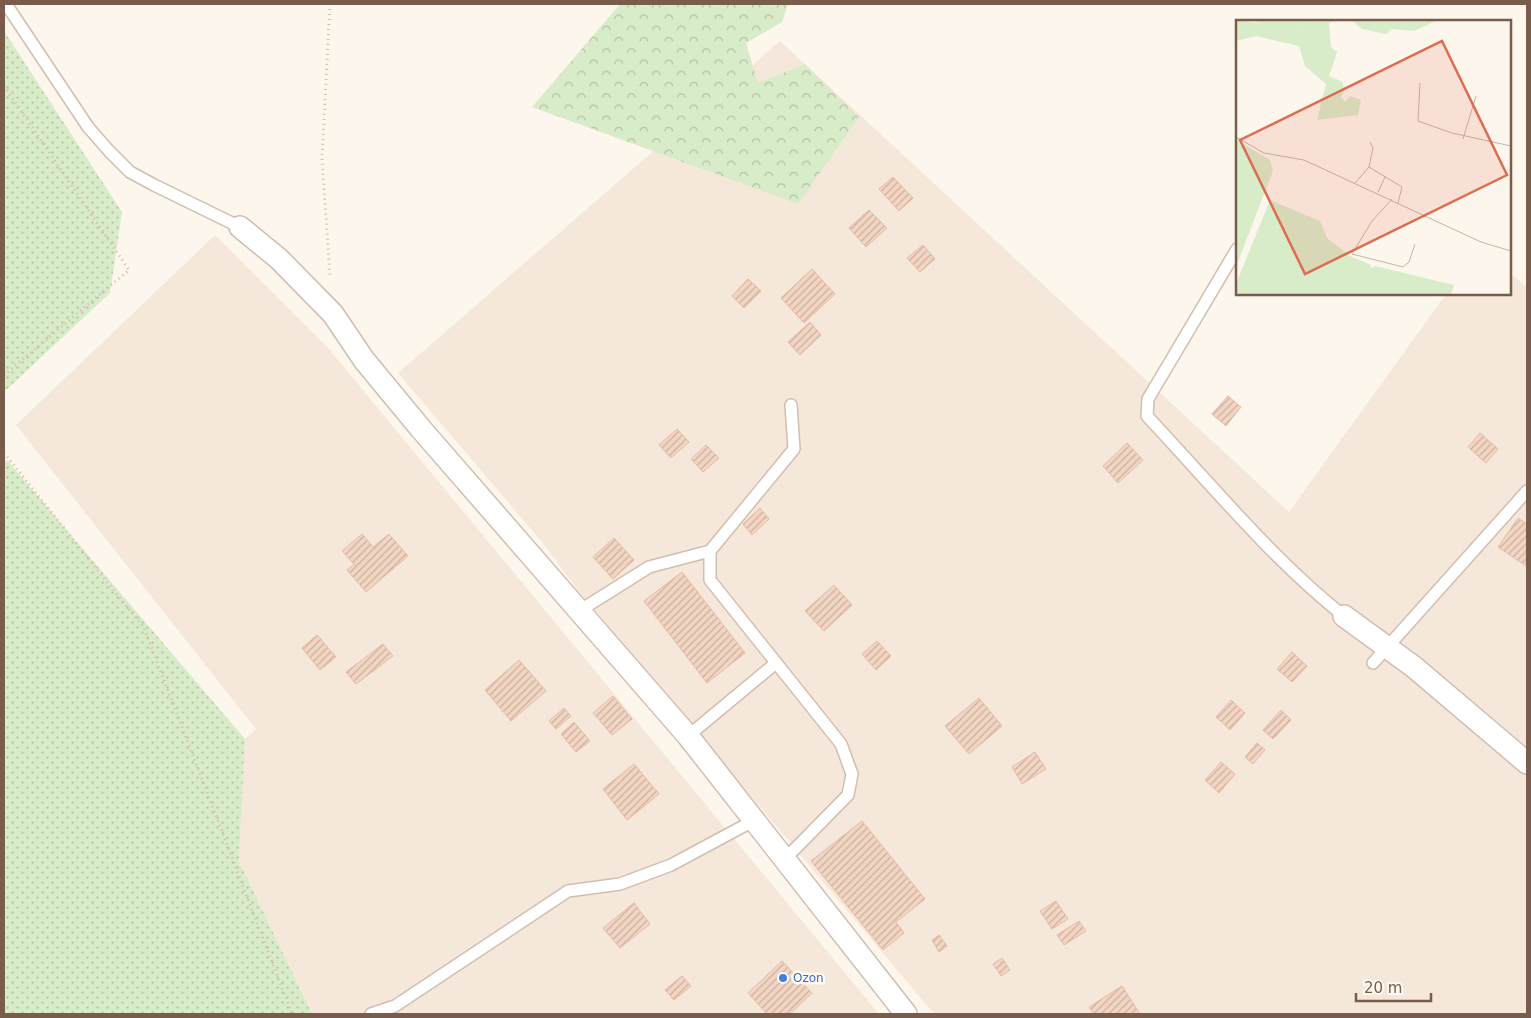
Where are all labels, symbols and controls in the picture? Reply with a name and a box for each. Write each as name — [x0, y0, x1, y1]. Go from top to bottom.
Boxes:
inset map — [1236, 20, 1511, 295]
scale bar — [1356, 970, 1431, 1002]
place label: Ozon — [793, 971, 824, 985]
marker: Ozon — [777, 972, 789, 984]
text: 20 m — [1364, 979, 1402, 997]

